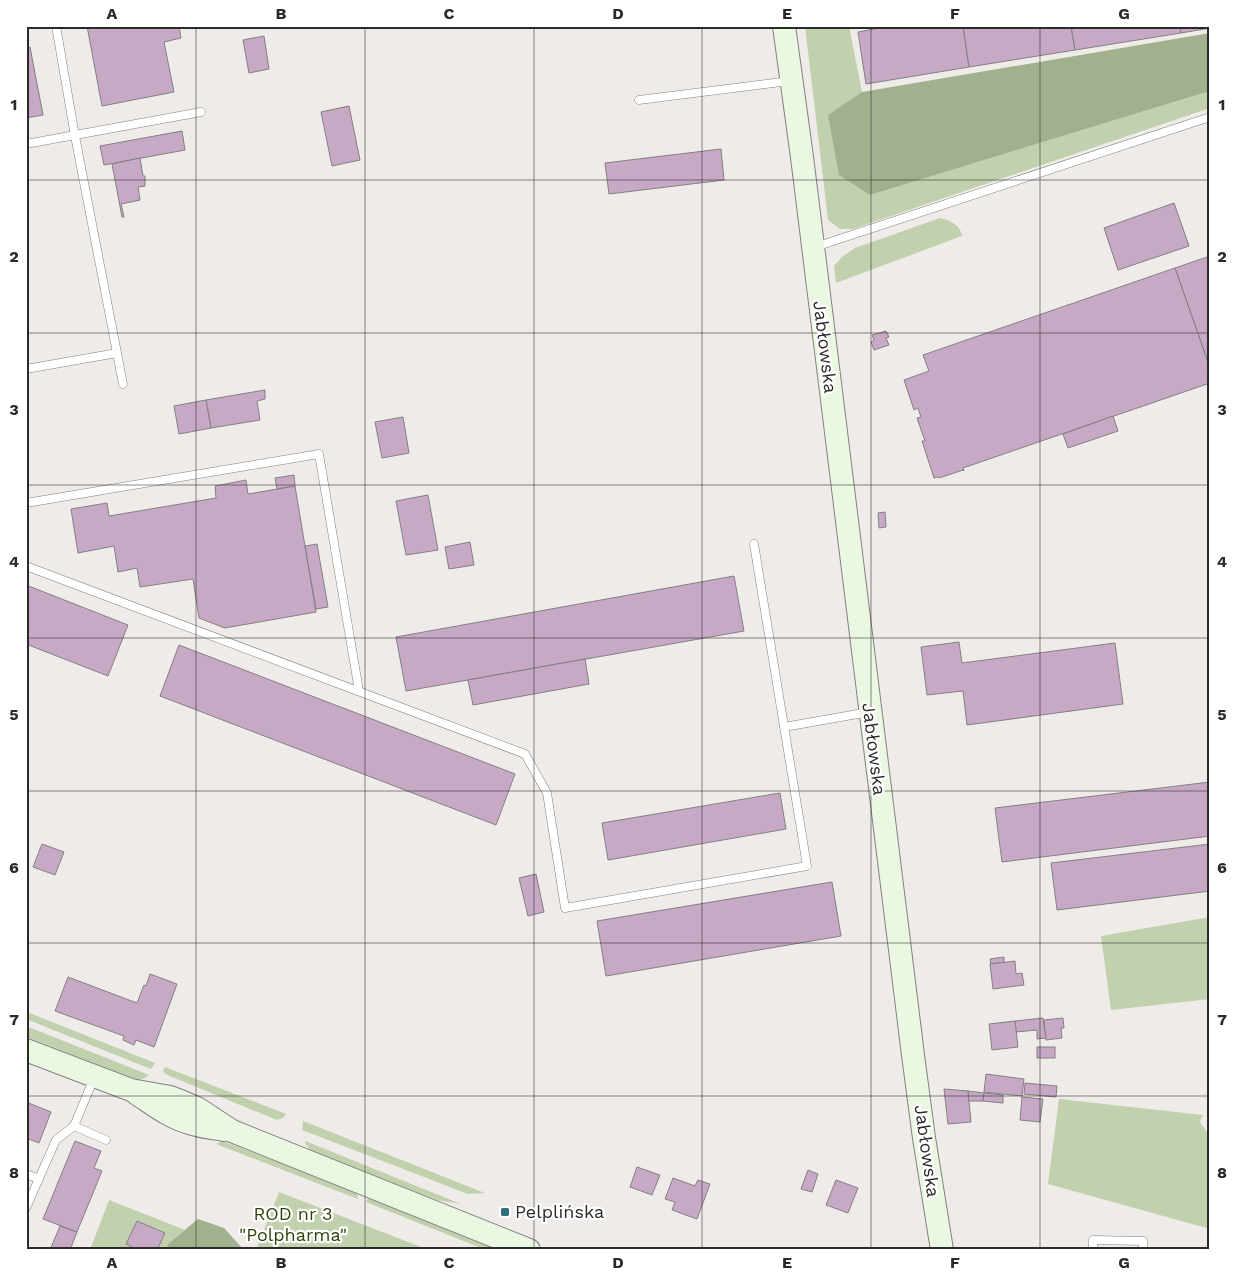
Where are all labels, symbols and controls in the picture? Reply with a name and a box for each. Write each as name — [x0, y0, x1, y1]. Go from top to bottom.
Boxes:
text: A — [107, 4, 118, 23]
text: B — [276, 4, 287, 23]
text: C — [444, 4, 455, 23]
text: D — [612, 4, 624, 23]
text: E — [782, 4, 792, 23]
text: F — [950, 4, 960, 23]
text: G — [1118, 4, 1130, 23]
text: 1 — [11, 95, 17, 114]
text: 1 — [1219, 95, 1225, 114]
text: 2 — [9, 247, 19, 266]
text: 2 — [1217, 247, 1227, 266]
street label: Jabłowska — [809, 299, 842, 394]
text: 3 — [9, 400, 19, 419]
text: 3 — [1217, 400, 1227, 419]
text: 4 — [9, 552, 19, 571]
text: 4 — [1217, 552, 1227, 571]
street label: Jabłowska — [858, 701, 891, 796]
text: 5 — [9, 705, 19, 724]
text: 5 — [1217, 705, 1227, 724]
text: 6 — [9, 858, 19, 877]
text: 6 — [1217, 858, 1227, 877]
text: 7 — [9, 1010, 19, 1029]
text: 7 — [1217, 1010, 1227, 1029]
street label: Jabłowska — [911, 1103, 944, 1198]
text: 8 — [9, 1163, 19, 1182]
text: 8 — [1217, 1163, 1227, 1182]
place label: Pelplińska — [515, 1201, 604, 1222]
park label: ROD nr 3 "Polpharma" — [239, 1203, 347, 1245]
marker: Pelplińska — [499, 1206, 511, 1218]
text: A — [107, 1253, 118, 1272]
text: B — [276, 1253, 287, 1272]
text: C — [444, 1253, 455, 1272]
text: D — [612, 1253, 624, 1272]
text: E — [782, 1253, 792, 1272]
text: F — [950, 1253, 960, 1272]
text: G — [1118, 1253, 1130, 1272]

